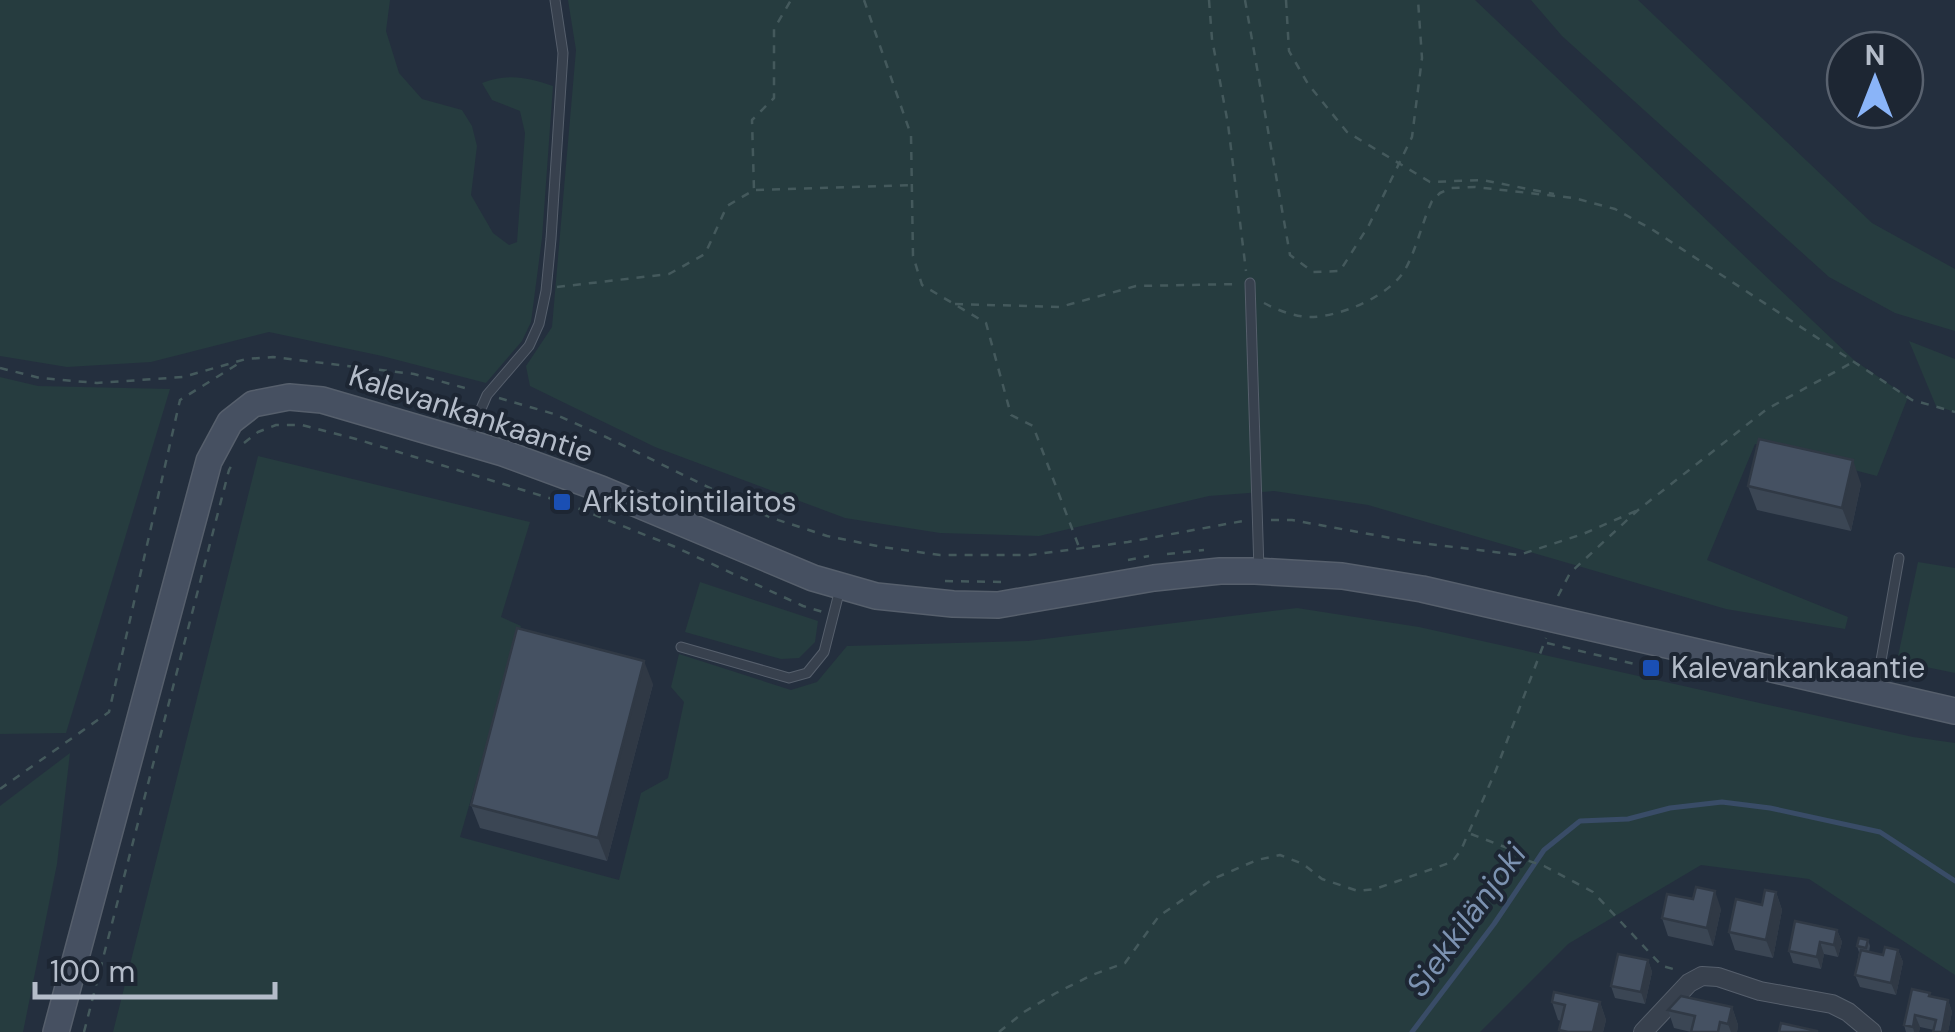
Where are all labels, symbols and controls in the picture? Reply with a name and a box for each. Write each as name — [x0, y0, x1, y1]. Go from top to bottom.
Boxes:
north arrow — [1825, 30, 1925, 130]
text: N — [1865, 37, 1885, 74]
street label: Kalevankankaantie — [344, 356, 598, 471]
place label: Arkistointilaitos — [582, 482, 797, 521]
marker: Arkistointilaitos — [551, 491, 573, 513]
place label: Kalevankankaantie — [1671, 648, 1925, 687]
marker: Kalevankankaantie — [1640, 657, 1662, 679]
water label: Siekkilänjoki — [1396, 834, 1537, 1005]
scale bar — [35, 937, 275, 999]
text: 100 m — [50, 952, 135, 991]

